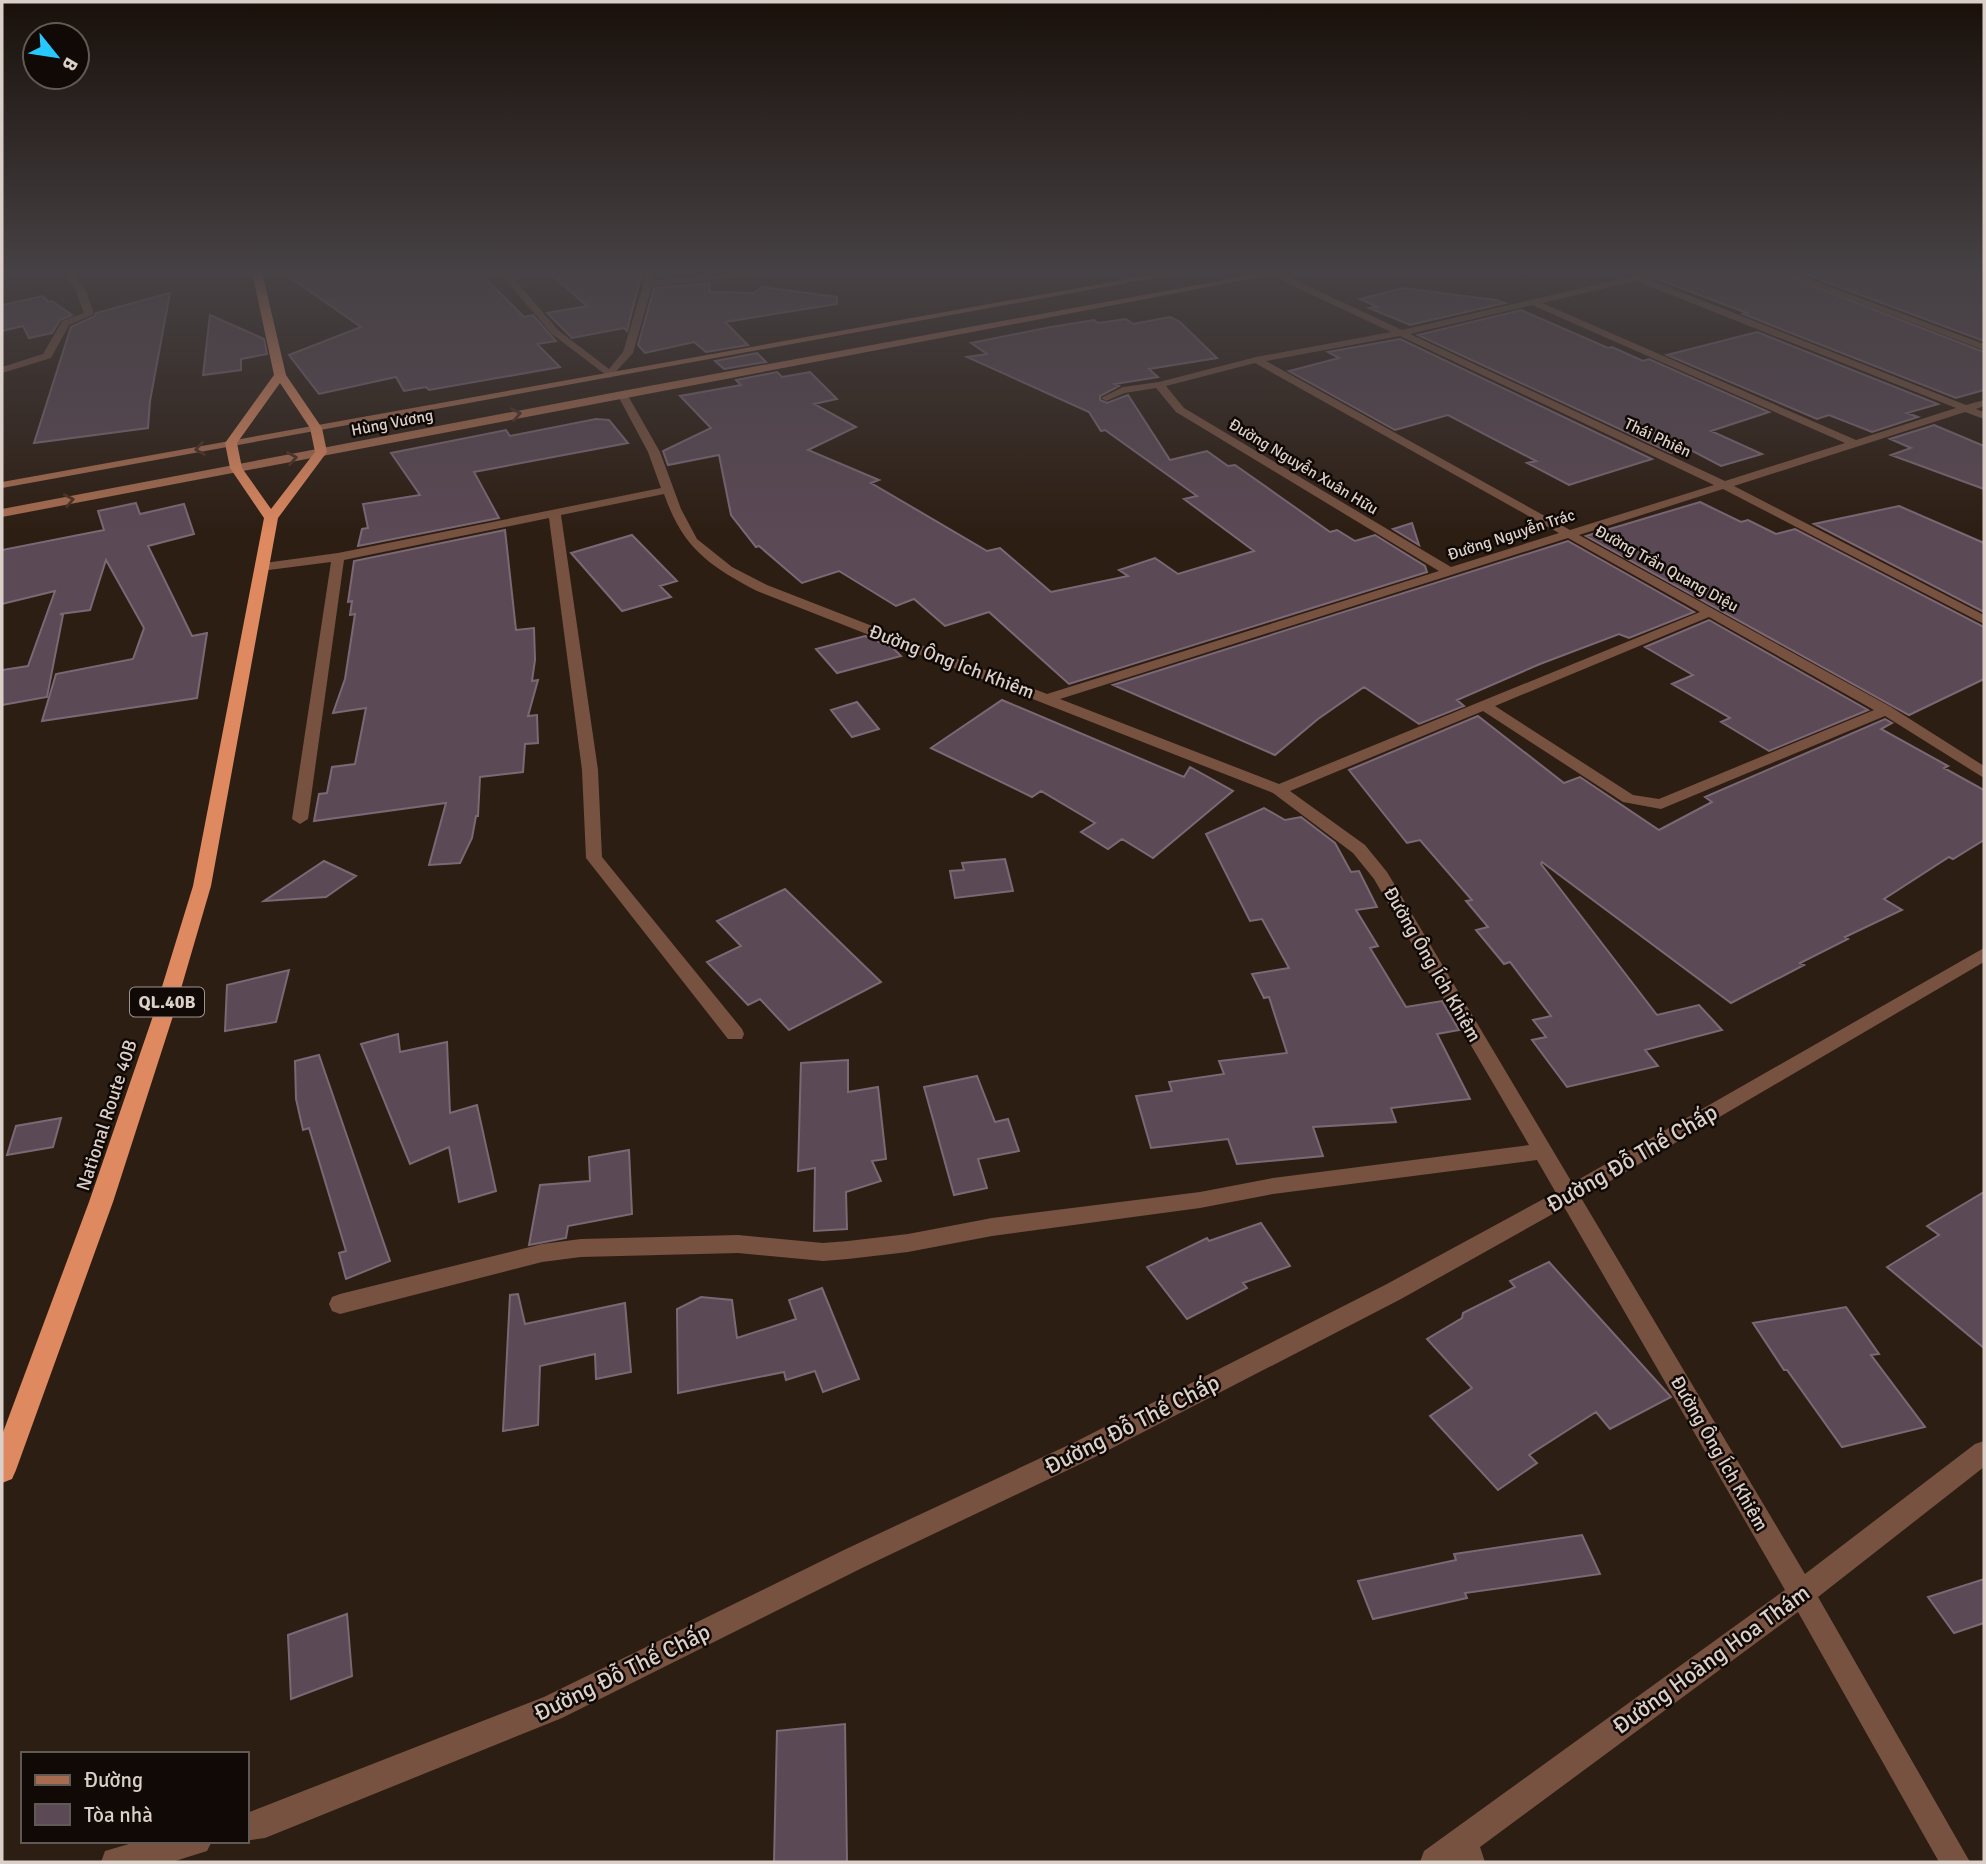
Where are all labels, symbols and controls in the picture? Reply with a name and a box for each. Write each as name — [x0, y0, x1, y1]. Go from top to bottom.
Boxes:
north arrow — [21, 21, 91, 91]
text: B — [56, 53, 83, 75]
street label: Hùng Vương — [349, 405, 435, 441]
one-way arrow — [510, 408, 522, 423]
street label: Đường Nguyễn Xuân Hữu — [1225, 414, 1382, 519]
street label: Thái Phiên — [1621, 414, 1694, 462]
one-way arrow — [194, 441, 206, 456]
one-way arrow — [286, 451, 298, 466]
one-way arrow — [63, 494, 75, 509]
street label: Đường Nguyễn Trác — [1445, 505, 1577, 565]
street label: Đường Trần Quang Diệu — [1591, 521, 1742, 617]
street label: Đường Ông Ích Khiêm — [866, 619, 1038, 705]
street label: Đường Ông Ích Khiêm — [1378, 883, 1486, 1046]
road number: QL.40B — [130, 987, 204, 1016]
street label: National Route 40B — [71, 1037, 143, 1194]
street label: Đường Đỗ Thế Chấp — [1542, 1098, 1723, 1219]
street label: Đường Đỗ Thế Chấp — [1040, 1368, 1225, 1481]
street label: Đường Ông Ích Khiêm — [1665, 1372, 1773, 1535]
street label: Đường Hoàng Hoa Thám — [1607, 1578, 1816, 1741]
street label: Đường Đỗ Thế Chấp — [529, 1617, 715, 1728]
legend — [21, 1752, 248, 1843]
text: Đường — [84, 1767, 143, 1793]
text: Tòa nhà — [84, 1802, 153, 1828]

